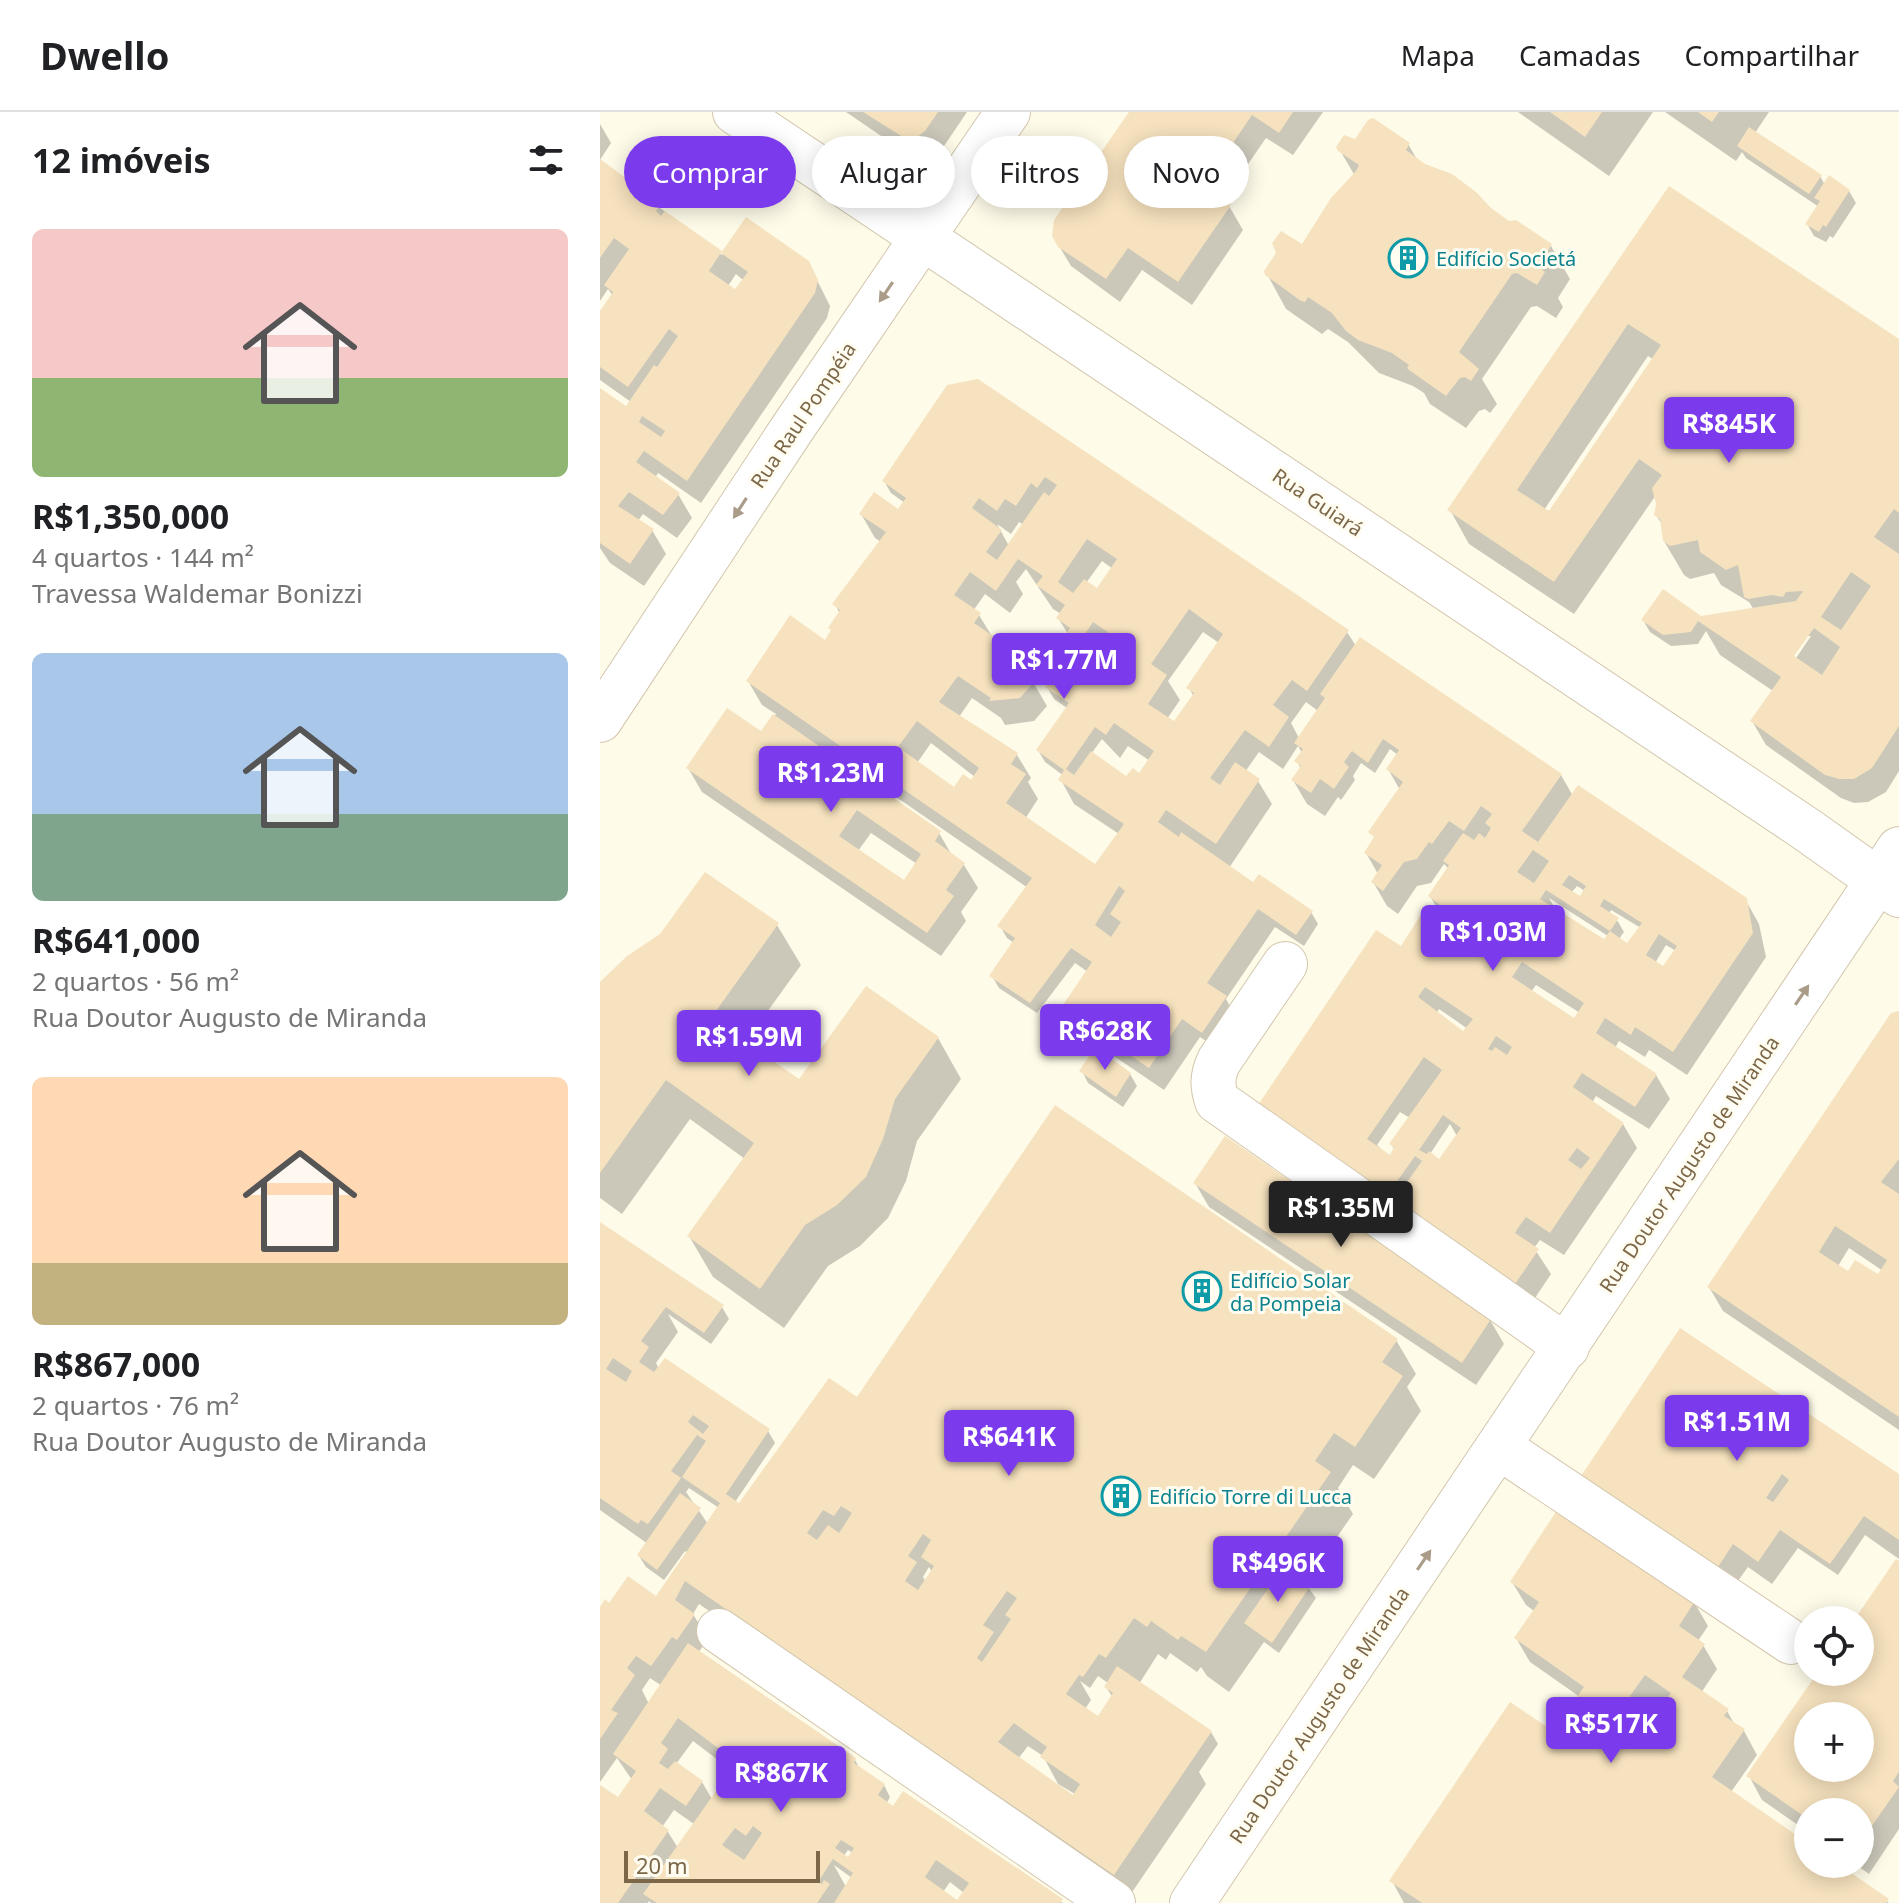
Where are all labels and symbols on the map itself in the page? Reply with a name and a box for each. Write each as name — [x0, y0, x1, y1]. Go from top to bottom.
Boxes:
building icon: Edifício Societá — [1387, 237, 1429, 279]
place label: Edifício Societá — [1436, 245, 1576, 272]
one-way arrow — [879, 282, 894, 303]
street label: Rua Raul Pompéia — [744, 337, 862, 493]
pin: R$845K — [1664, 397, 1794, 465]
street label: Rua Guiará — [1268, 462, 1368, 542]
one-way arrow — [733, 497, 748, 518]
pin: R$1.77M — [990, 633, 1138, 701]
pin: R$1.23M — [757, 746, 905, 814]
pin: R$1.03M — [1419, 905, 1567, 973]
one-way arrow — [1794, 984, 1809, 1005]
pin: R$628K — [1040, 1004, 1170, 1072]
pin: R$1.59M — [675, 1010, 823, 1078]
street label: Rua Doutor Augusto de Miranda — [1593, 1030, 1785, 1298]
pin: R$1.35M — [1267, 1181, 1415, 1249]
place label: Edifício Solar da Pompeia — [1230, 1267, 1350, 1317]
building icon: Edifício Solar da Pompeia — [1181, 1270, 1223, 1312]
pin: R$1.51M — [1663, 1395, 1811, 1463]
pin: R$641K — [944, 1410, 1074, 1478]
building icon: Edifício Torre di Lucca — [1100, 1475, 1142, 1517]
place label: Edifício Torre di Lucca — [1149, 1483, 1352, 1510]
pin: R$496K — [1213, 1536, 1343, 1604]
one-way arrow — [1416, 1549, 1431, 1570]
street label: Rua Doutor Augusto de Miranda — [1223, 1581, 1415, 1849]
pin: R$517K — [1546, 1697, 1676, 1765]
pin: R$867K — [716, 1746, 846, 1814]
scale bar — [624, 1847, 820, 1883]

